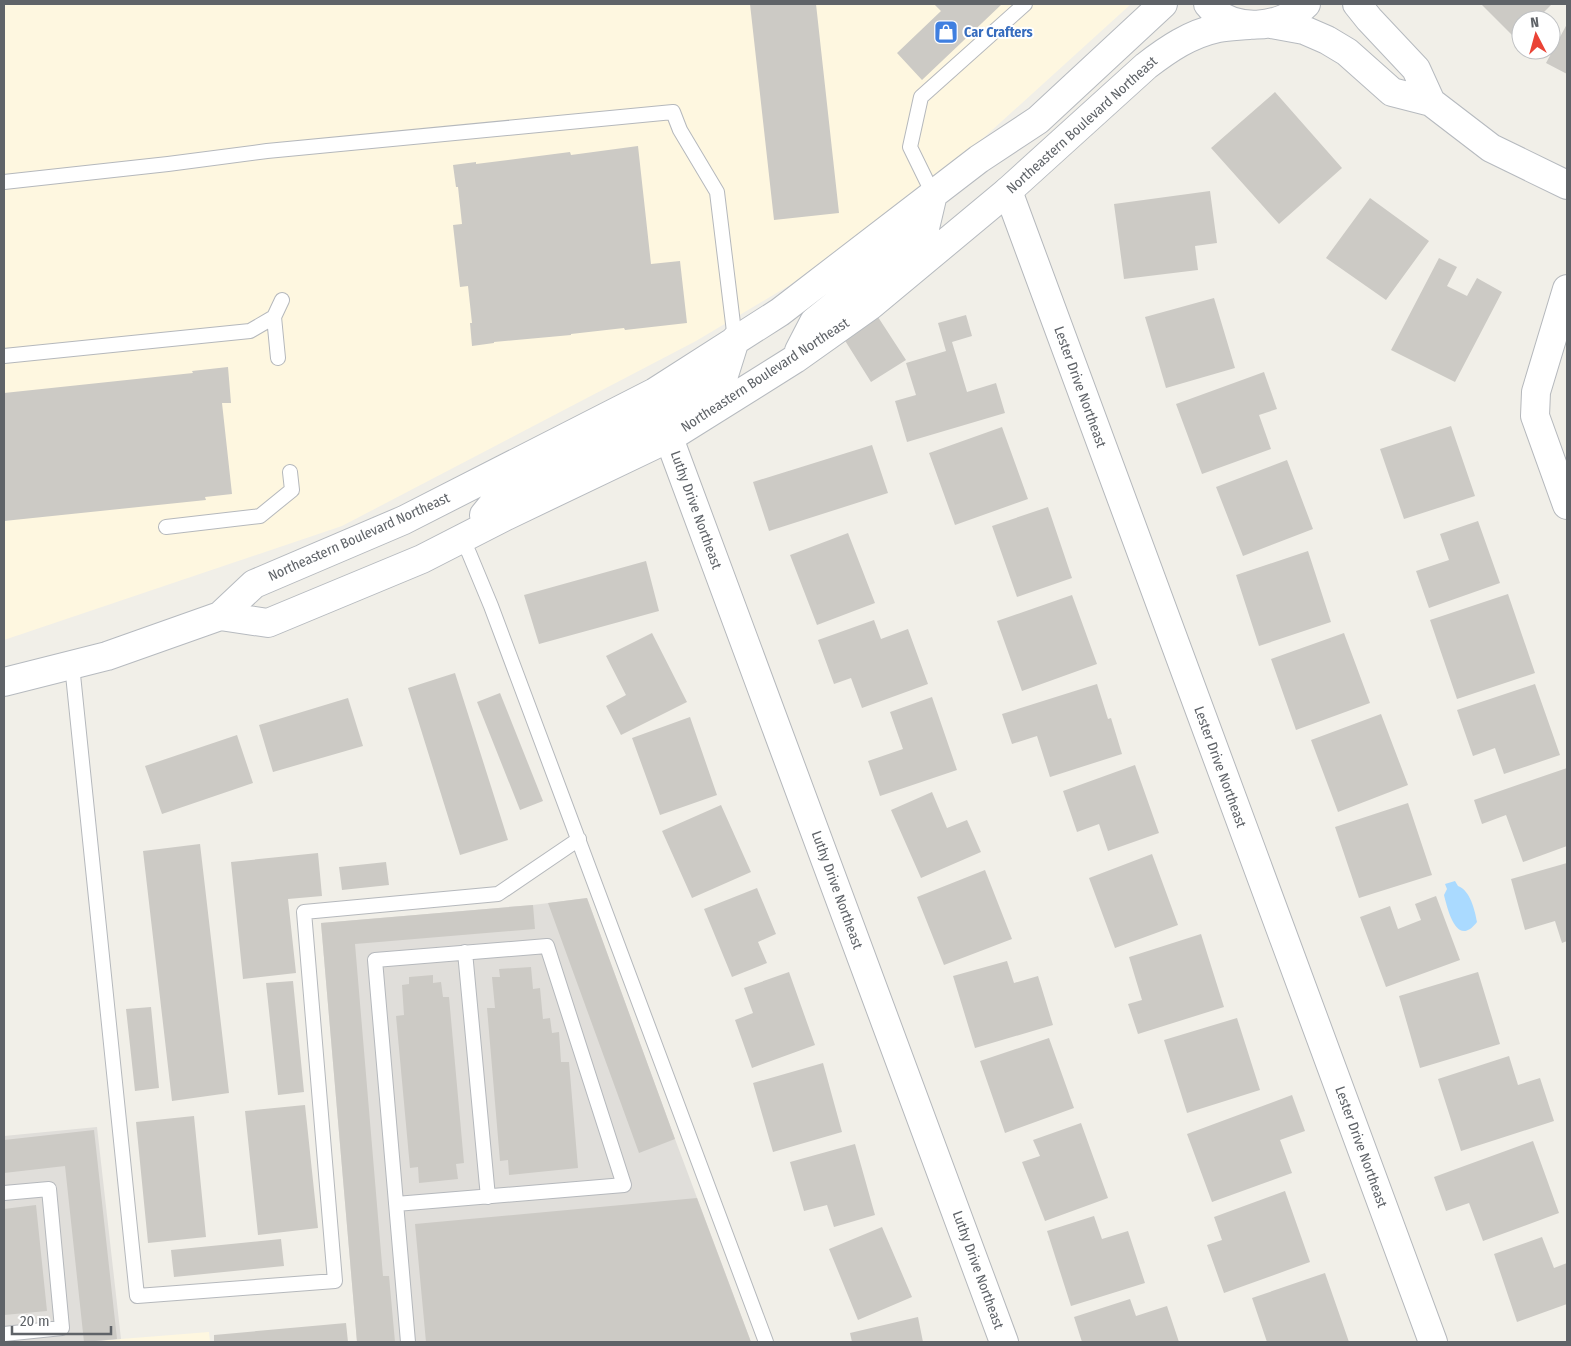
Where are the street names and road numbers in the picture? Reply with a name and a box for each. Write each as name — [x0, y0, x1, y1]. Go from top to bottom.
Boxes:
street label: Northeastern Boulevard Northeast — [1003, 53, 1161, 197]
street label: Northeastern Boulevard Northeast — [678, 314, 853, 436]
street label: Lester Drive Northeast — [1050, 324, 1110, 450]
street label: Luthy Drive Northeast — [667, 449, 725, 572]
street label: Northeastern Boulevard Northeast — [266, 489, 453, 585]
street label: Lester Drive Northeast — [1190, 704, 1250, 830]
street label: Luthy Drive Northeast — [808, 829, 866, 952]
street label: Lester Drive Northeast — [1331, 1084, 1391, 1210]
street label: Luthy Drive Northeast — [949, 1209, 1007, 1332]

